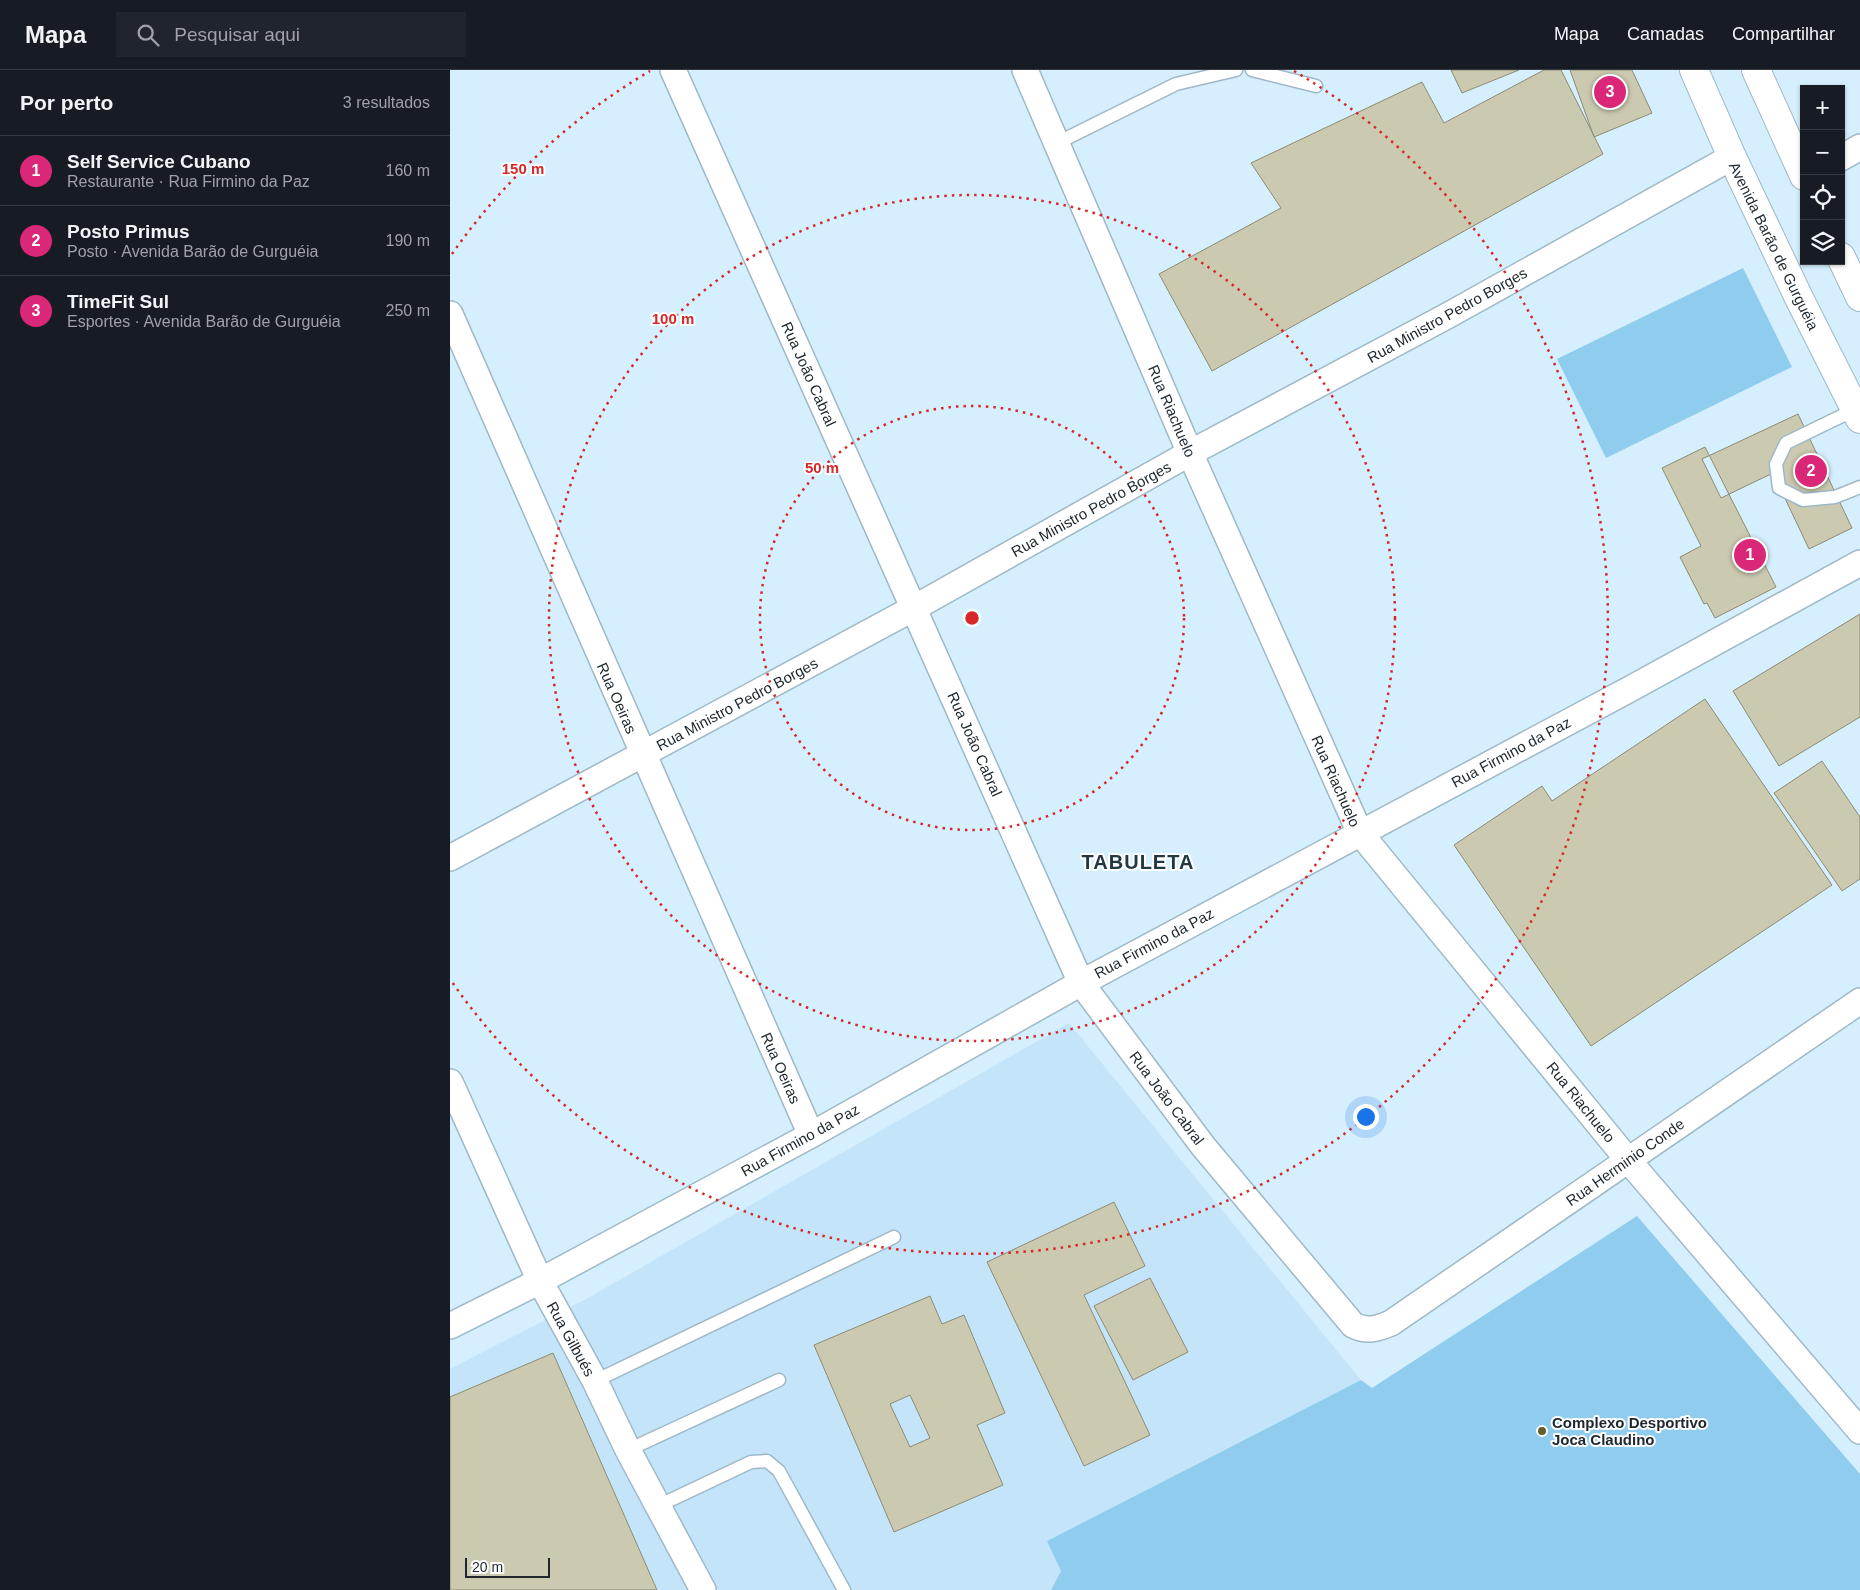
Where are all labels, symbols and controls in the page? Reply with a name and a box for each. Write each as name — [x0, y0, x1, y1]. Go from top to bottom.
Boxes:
search box — [116, 12, 466, 57]
text: Mapa — [25, 21, 86, 48]
icon: search — [134, 21, 162, 49]
text: Pesquisar aqui — [174, 24, 300, 45]
text: Mapa — [1554, 24, 1599, 44]
text: Camadas — [1627, 24, 1704, 44]
text: Compartilhar — [1732, 24, 1835, 44]
pin: 3 — [1594, 73, 1626, 111]
map controls — [1800, 85, 1845, 265]
button: + — [1800, 85, 1845, 130]
text: Por perto — [20, 91, 113, 114]
text: 3 resultados — [343, 94, 430, 111]
button: − — [1800, 130, 1845, 175]
text: Self Service Cubano — [67, 151, 251, 172]
street label: Avenida Barão de Gurguéia — [1726, 159, 1822, 333]
text: 150 m — [502, 160, 544, 177]
text: 1 — [32, 162, 40, 179]
text: 160 m — [386, 162, 430, 179]
text: Restaurante · Rua Firmino da Paz — [67, 173, 310, 190]
button: locate — [1800, 175, 1845, 220]
button: layers — [1800, 220, 1845, 265]
text: Posto Primus — [67, 221, 189, 242]
text: 2 — [32, 232, 40, 249]
text: 190 m — [386, 232, 430, 249]
text: Posto · Avenida Barão de Gurguéia — [67, 243, 318, 260]
street label: Rua Ministro Pedro Borges — [1364, 264, 1530, 366]
text: TimeFit Sul — [67, 291, 169, 312]
text: 3 — [32, 302, 40, 319]
text: 250 m — [386, 302, 430, 319]
text: 100 m — [652, 310, 694, 327]
text: Esportes · Avenida Barão de Gurguéia — [67, 313, 341, 330]
street label: Rua João Cabral — [778, 319, 840, 429]
street label: Rua Riachuelo — [1145, 362, 1199, 460]
pin: 2 — [1795, 452, 1827, 490]
street label: Rua Ministro Pedro Borges — [1008, 458, 1174, 560]
text: 50 m — [805, 459, 839, 476]
pin: 1 — [1734, 536, 1766, 574]
centre of rings — [963, 609, 981, 627]
street label: Rua Ministro Pedro Borges — [654, 654, 820, 754]
street label: Rua Oeiras — [594, 660, 640, 736]
street label: Rua João Cabral — [944, 689, 1006, 799]
street label: Rua Firmino da Paz — [1448, 713, 1574, 791]
street label: Rua Riachuelo — [1308, 733, 1364, 829]
district label: TABULETA — [1082, 851, 1194, 873]
street label: Rua Firmino da Paz — [1091, 904, 1217, 982]
street label: Rua Oeiras — [758, 1030, 804, 1106]
street label: Rua João Cabral — [1126, 1048, 1208, 1148]
street label: Rua Riachuelo — [1543, 1058, 1619, 1146]
street label: Rua Firmino da Paz — [738, 1100, 862, 1180]
your location — [1353, 1104, 1379, 1130]
street label: Rua Herminio Conde — [1563, 1115, 1687, 1209]
street label: Rua Gilbués — [544, 1299, 598, 1379]
place label: Complexo Desportivo Joca Claudino — [1552, 1414, 1707, 1448]
marker: Complexo Desportivo Joca Claudino — [1536, 1425, 1548, 1437]
scale bar — [465, 1555, 550, 1578]
text: 20 m — [472, 1559, 503, 1575]

